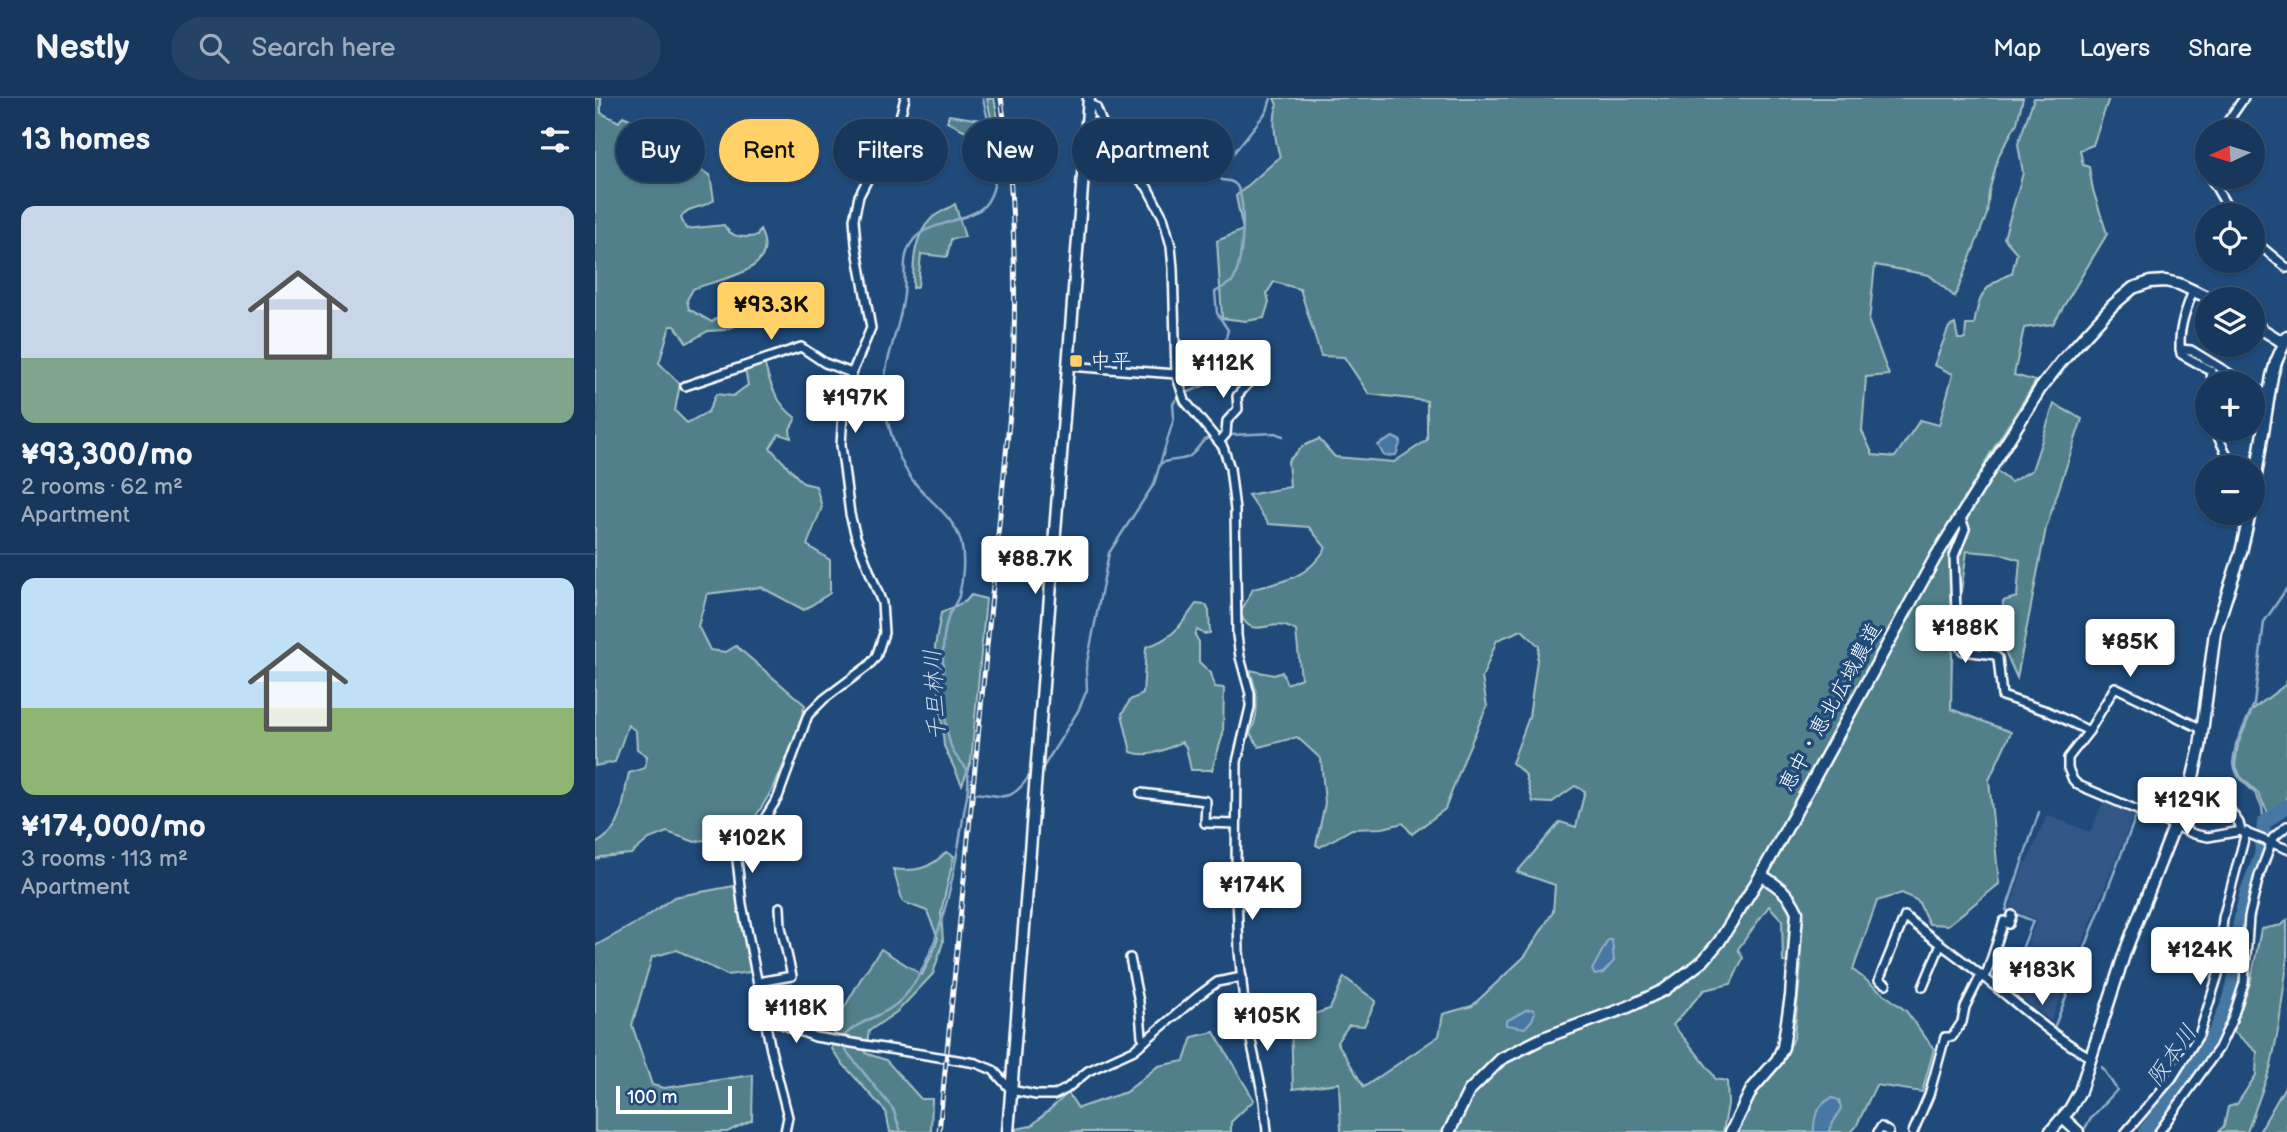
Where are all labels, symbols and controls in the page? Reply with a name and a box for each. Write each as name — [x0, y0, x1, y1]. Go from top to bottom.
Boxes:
search box — [171, 17, 661, 80]
text: Nestly — [35, 28, 129, 68]
icon: search — [195, 29, 233, 67]
text: Search here — [251, 33, 395, 64]
text: Map — [1993, 34, 2041, 63]
text: Layers — [2079, 34, 2150, 63]
text: Share — [2188, 34, 2252, 63]
chip: Buy — [616, 119, 705, 182]
chip: Rent — [719, 119, 819, 182]
chip: Filters — [833, 119, 948, 182]
chip: New — [962, 119, 1058, 182]
chip: Apartment — [1072, 119, 1233, 182]
north arrow — [2195, 119, 2265, 189]
map controls — [2195, 119, 2265, 525]
icon: filters — [536, 121, 574, 159]
text: 13 homes — [21, 122, 150, 158]
button: locate — [2195, 203, 2265, 273]
icon: home — [235, 252, 361, 378]
pin: ¥93.3K — [714, 282, 828, 342]
button: layers — [2195, 287, 2265, 357]
text: ¥93.3K — [733, 291, 809, 319]
pin: ¥112K — [1174, 341, 1272, 400]
place label: 中平 — [1090, 349, 1132, 374]
text: ¥112K — [1192, 349, 1254, 377]
marker: 中平 — [1068, 353, 1084, 369]
button: + — [2195, 371, 2265, 441]
pin: ¥197K — [806, 376, 904, 435]
text: ¥197K — [822, 384, 888, 412]
text: ¥93,300/mo — [21, 437, 193, 473]
button: − — [2195, 455, 2265, 525]
text: 2 rooms · 62 m² — [21, 473, 183, 501]
text: Apartment — [21, 501, 130, 529]
pin: ¥88.7K — [978, 536, 1092, 596]
text: ¥88.7K — [997, 545, 1073, 573]
pin: ¥188K — [1916, 606, 2014, 665]
text: ¥188K — [1931, 614, 1999, 642]
street label: 恵中・恵北広域農道 — [1774, 619, 1887, 796]
pin: ¥85K — [2089, 620, 2171, 679]
icon: home — [235, 624, 361, 750]
text: ¥85K — [2102, 628, 2158, 656]
water label: 千旦林川 — [919, 648, 951, 742]
pin: ¥129K — [2138, 778, 2236, 837]
text: ¥129K — [2154, 786, 2220, 814]
text: ¥174,000/mo — [21, 809, 206, 845]
pin: ¥102K — [703, 816, 801, 875]
text: ¥102K — [718, 824, 786, 852]
text: 3 rooms · 113 m² — [21, 845, 188, 873]
pin: ¥174K — [1203, 862, 1301, 922]
text: ¥174K — [1219, 871, 1285, 899]
text: Apartment — [21, 873, 130, 901]
pin: ¥124K — [2151, 928, 2249, 987]
text: ¥124K — [2167, 936, 2233, 964]
pin: ¥183K — [1993, 948, 2091, 1007]
text: ¥183K — [2009, 956, 2075, 984]
pin: ¥118K — [747, 986, 845, 1045]
pin: ¥105K — [1218, 993, 1316, 1053]
text: ¥118K — [765, 994, 827, 1022]
text: ¥105K — [1233, 1002, 1301, 1030]
water label: 阪本川 — [2141, 1019, 2203, 1092]
scale bar — [616, 1083, 731, 1115]
text: 100 m — [627, 1086, 678, 1109]

